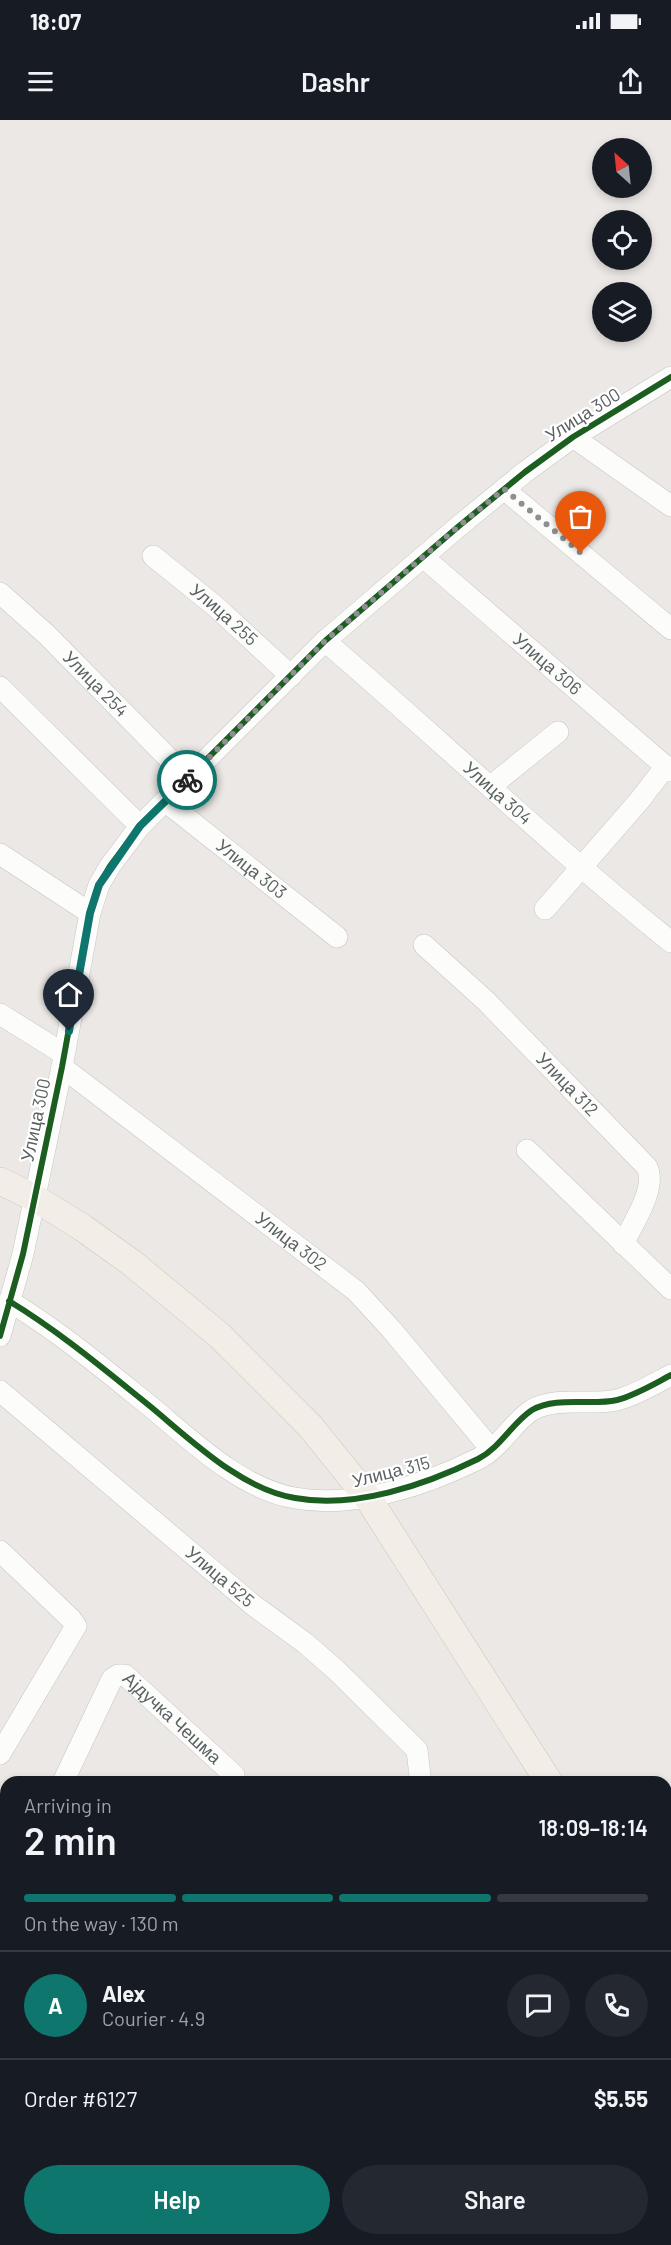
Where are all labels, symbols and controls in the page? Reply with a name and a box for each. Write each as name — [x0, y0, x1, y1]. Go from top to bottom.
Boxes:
text: 18:07 — [30, 8, 81, 34]
icon: menu — [24, 65, 57, 98]
text: Dashr — [301, 65, 370, 97]
icon: share — [614, 65, 647, 98]
north arrow — [592, 138, 652, 198]
map controls — [592, 138, 652, 342]
button: locate — [592, 210, 652, 270]
button: layers — [592, 282, 652, 342]
street label: Улица 300 — [541, 382, 624, 446]
pin — [555, 491, 606, 553]
icon: bag — [564, 500, 597, 533]
street label: Улица 255 — [186, 578, 263, 650]
street label: Улица 306 — [509, 628, 587, 699]
street label: Улица 254 — [59, 646, 133, 721]
courier — [157, 750, 217, 810]
street label: Улица 304 — [459, 756, 537, 829]
icon: bike — [171, 764, 204, 797]
street label: Улица 303 — [212, 834, 291, 903]
pin — [43, 969, 94, 1031]
icon: home — [52, 978, 85, 1011]
street label: Улица 312 — [532, 1048, 603, 1120]
street label: Улица 300 — [15, 1076, 55, 1163]
street label: Улица 302 — [252, 1207, 332, 1275]
street label: Улица 315 — [350, 1451, 432, 1491]
street label: Улица 525 — [182, 1541, 259, 1611]
street label: Ајдучка Чешма — [119, 1667, 227, 1769]
text: Arriving in — [24, 1793, 112, 1817]
text: 18:09–18:14 — [538, 1814, 648, 1840]
text: 2 min — [24, 1816, 117, 1863]
text: On the way · 130 m — [24, 1911, 179, 1935]
button: chat — [507, 1974, 570, 2037]
button: phone — [585, 1974, 648, 2037]
text: Alex — [102, 1980, 145, 2006]
text: A — [48, 1992, 63, 2018]
text: Courier · 4.9 — [102, 2006, 205, 2030]
text: Order #6127 — [24, 2085, 137, 2111]
text: $5.55 — [594, 2085, 648, 2111]
button: Help — [24, 2165, 330, 2234]
button: Share — [342, 2165, 648, 2234]

